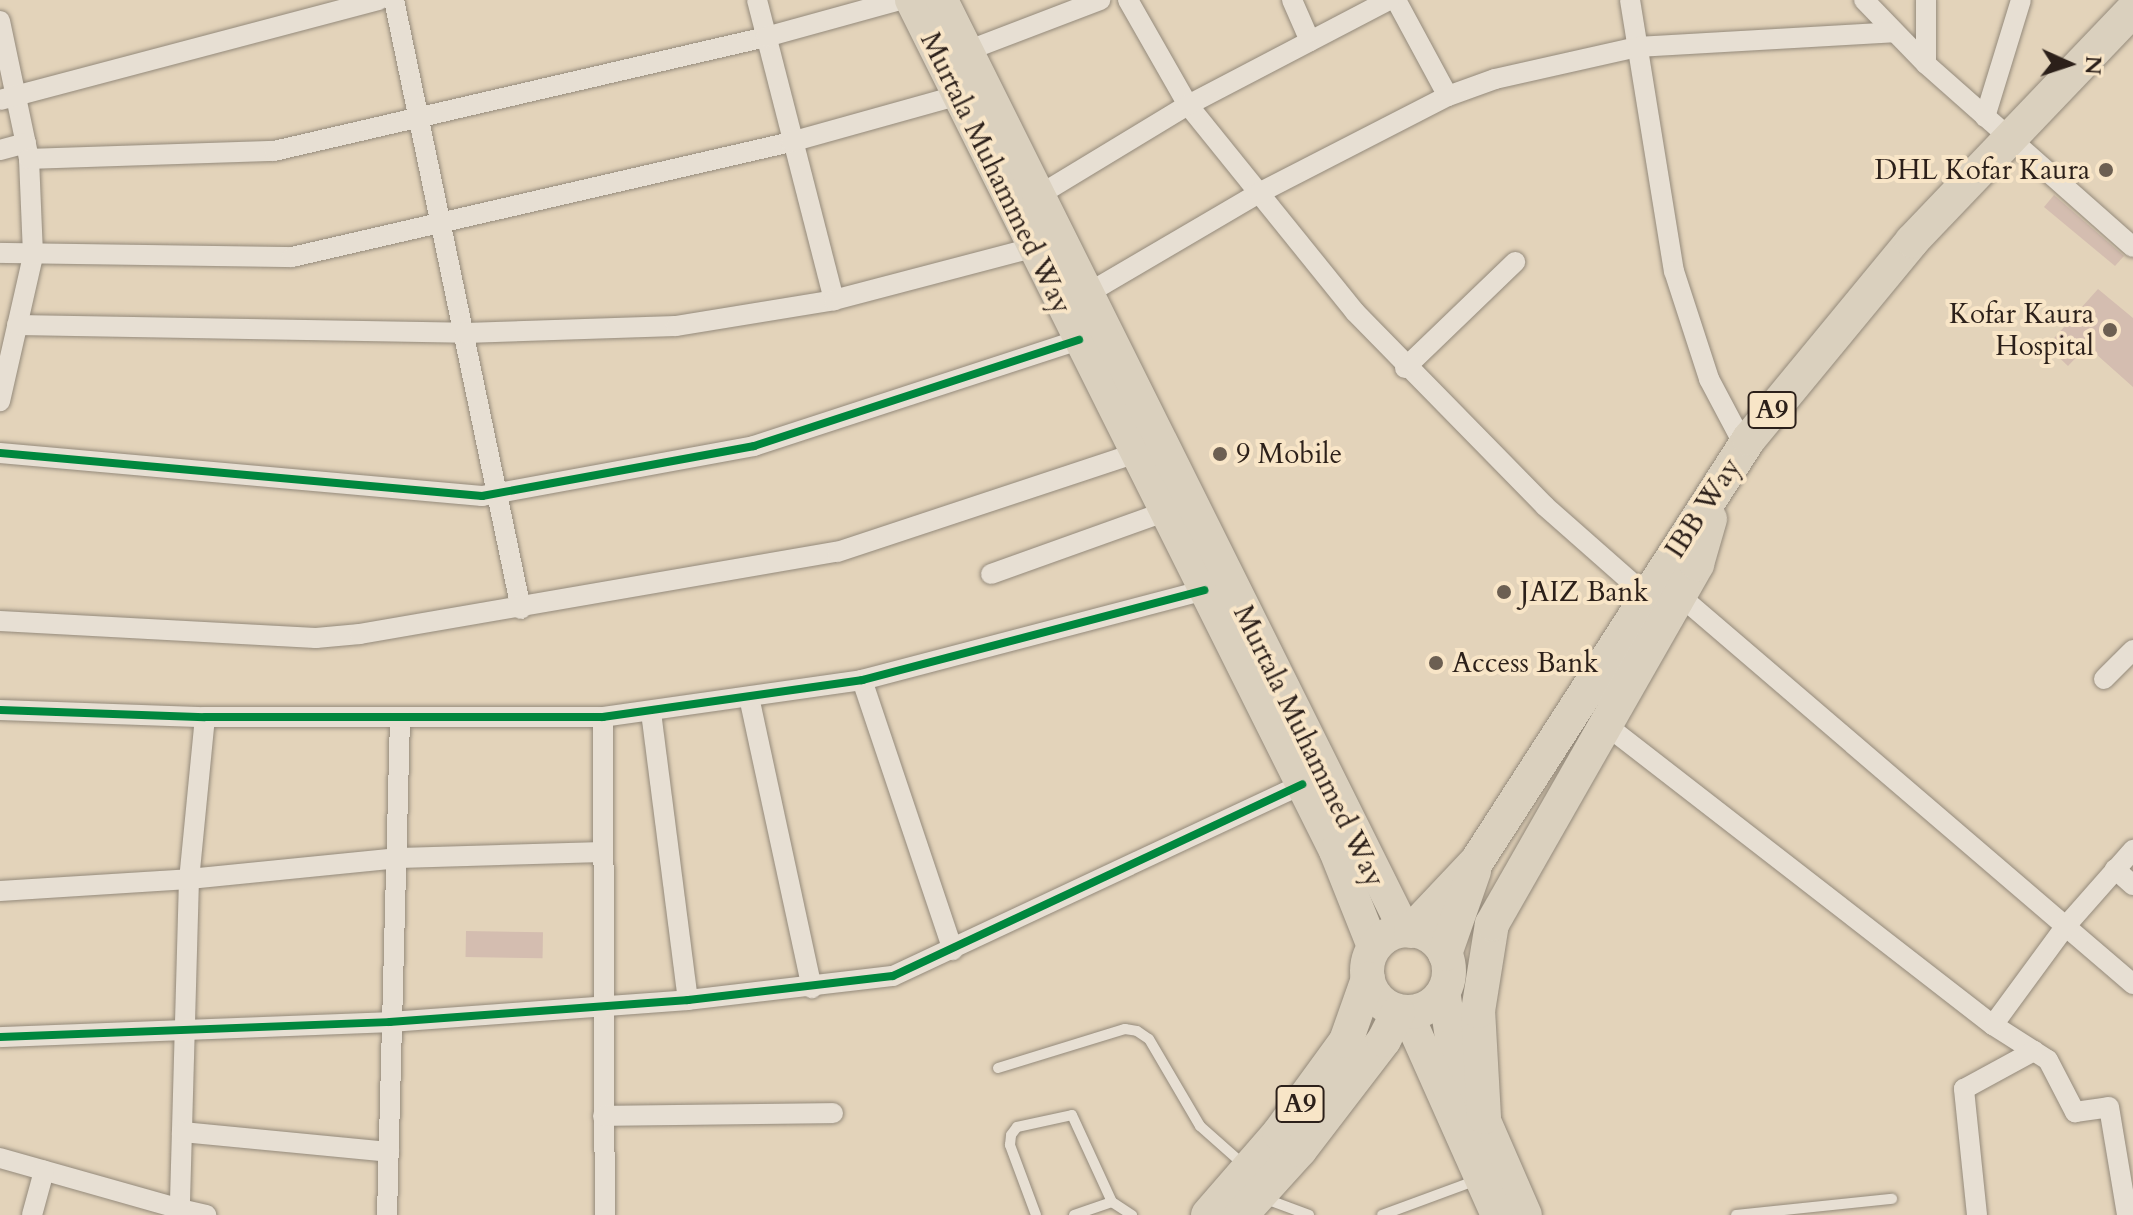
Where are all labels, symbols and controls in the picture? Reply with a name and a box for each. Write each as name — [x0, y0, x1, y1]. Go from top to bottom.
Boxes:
north arrow — [2029, 24, 2109, 104]
street label: Murtala Muhammed Way — [913, 27, 1079, 319]
text: N — [2077, 55, 2108, 76]
place label: DHL Kofar Kaura — [1874, 153, 2090, 187]
marker: DHL Kofar Kaura — [2097, 161, 2115, 179]
place label: Kofar Kaura Hospital — [1949, 297, 2094, 363]
marker: Kofar Kaura Hospital — [2101, 321, 2119, 339]
road number: A9 — [1746, 388, 1798, 432]
place label: 9 Mobile — [1236, 437, 1342, 471]
marker: 9 Mobile — [1211, 445, 1229, 463]
street label: IBB Way — [1658, 451, 1748, 565]
place label: JAIZ Bank — [1520, 575, 1648, 609]
marker: JAIZ Bank — [1495, 583, 1513, 601]
street label: Murtala Muhammed Way — [1226, 600, 1392, 892]
place label: Access Bank — [1452, 646, 1598, 680]
marker: Access Bank — [1427, 654, 1445, 672]
road number: A9 — [1274, 1082, 1326, 1126]

